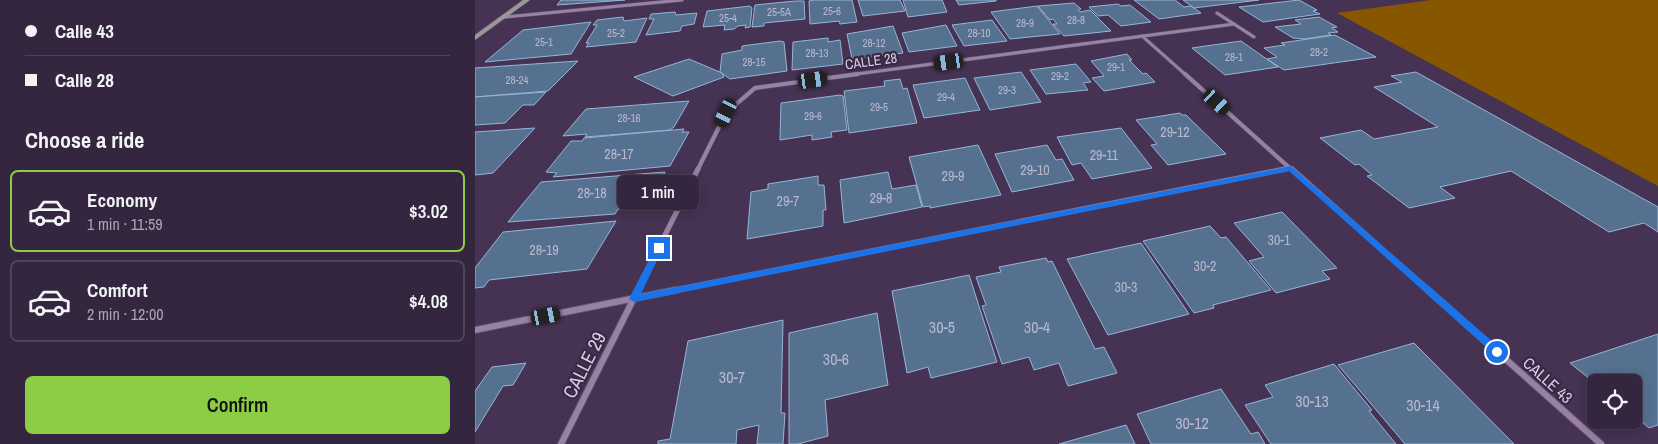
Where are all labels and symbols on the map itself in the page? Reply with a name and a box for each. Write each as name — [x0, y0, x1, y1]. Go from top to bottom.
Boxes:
house number: 25-6 — [823, 4, 841, 18]
house number: 25-5A — [767, 5, 792, 19]
house number: 25-4 — [719, 11, 737, 25]
house number: 28-8 — [1067, 13, 1085, 27]
house number: 28-9 — [1016, 16, 1034, 30]
house number: 25-2 — [607, 26, 625, 40]
house number: 28-10 — [967, 26, 991, 40]
house number: 25-1 — [535, 35, 553, 49]
house number: 28-12 — [862, 36, 886, 50]
house number: 28-2 — [1310, 45, 1328, 59]
house number: 28-13 — [805, 46, 829, 60]
street label: CALLE 28 — [844, 48, 898, 74]
house number: 28-1 — [1225, 50, 1243, 64]
car — [933, 52, 964, 72]
house number: 28-15 — [742, 55, 766, 69]
house number: 29-1 — [1107, 60, 1125, 74]
house number: 29-2 — [1051, 69, 1069, 83]
car — [797, 70, 828, 90]
house number: 28-24 — [505, 73, 529, 87]
house number: 29-3 — [998, 83, 1016, 97]
car — [1200, 86, 1233, 118]
house number: 29-4 — [937, 90, 955, 104]
car — [712, 96, 739, 130]
house number: 29-5 — [870, 100, 888, 114]
house number: 29-6 — [804, 109, 822, 123]
house number: 28-16 — [617, 111, 641, 125]
house number: 29-12 — [1160, 123, 1190, 141]
house number: 28-17 — [604, 145, 634, 163]
house number: 29-11 — [1090, 146, 1119, 164]
house number: 29-10 — [1020, 161, 1050, 179]
house number: 29-9 — [942, 167, 964, 185]
callout: 1 min — [618, 176, 700, 210]
house number: 28-18 — [577, 184, 607, 202]
house number: 29-8 — [870, 189, 892, 207]
house number: 29-7 — [777, 192, 799, 210]
house number: 30-1 — [1268, 231, 1291, 249]
route end — [648, 237, 670, 259]
house number: 28-19 — [529, 241, 559, 259]
house number: 30-2 — [1194, 257, 1216, 275]
house number: 30-3 — [1115, 278, 1137, 296]
car — [529, 306, 562, 326]
house number: 30-5 — [929, 316, 955, 338]
house number: 30-4 — [1024, 316, 1050, 338]
street label: CALLE 29 — [556, 327, 612, 403]
route start — [1486, 341, 1508, 363]
house number: 30-6 — [823, 348, 849, 370]
street label: CALLE 43 — [1518, 352, 1578, 408]
house number: 30-7 — [719, 366, 745, 388]
house number: 30-13 — [1295, 390, 1329, 412]
house number: 30-14 — [1406, 394, 1440, 416]
house number: 30-12 — [1175, 412, 1209, 434]

